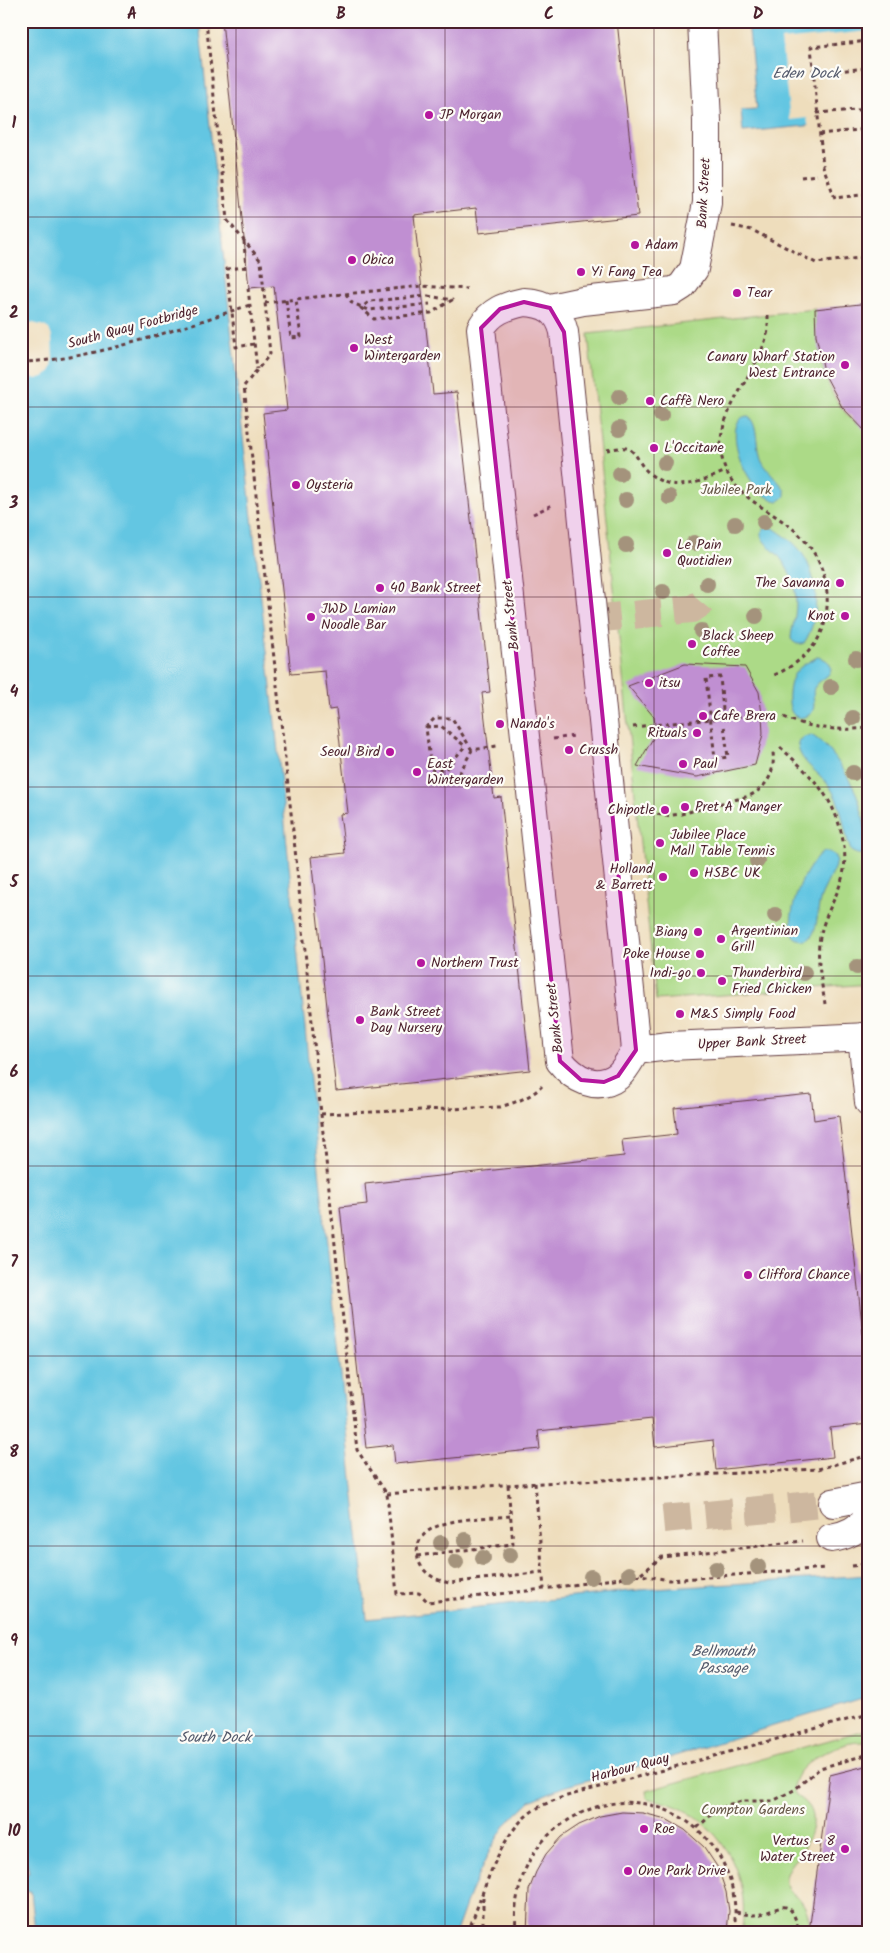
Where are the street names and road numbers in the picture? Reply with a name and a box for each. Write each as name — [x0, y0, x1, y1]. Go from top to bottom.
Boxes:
street label: Bank Street — [691, 157, 717, 229]
street label: South Quay Footbridge — [65, 299, 201, 355]
street label: Bank Street — [496, 578, 526, 651]
street label: Bank Street — [540, 981, 570, 1054]
street label: Upper Bank Street — [697, 1028, 808, 1056]
street label: Harbour Quay — [588, 1747, 672, 1789]

